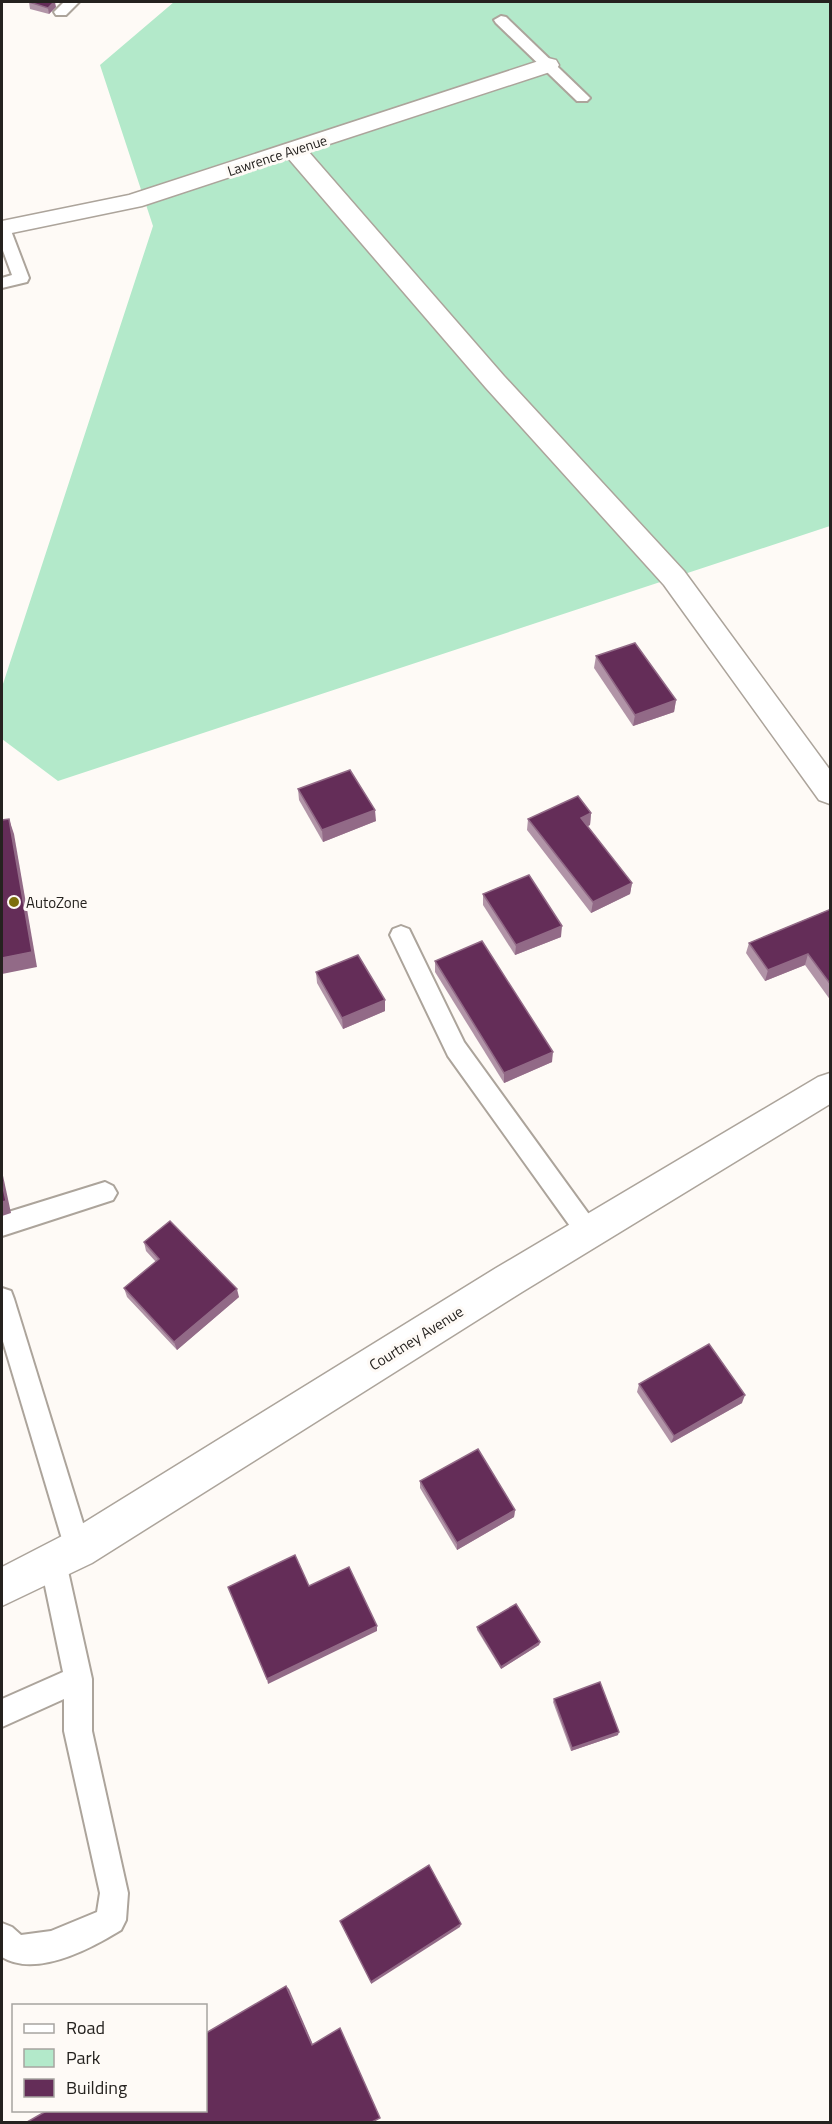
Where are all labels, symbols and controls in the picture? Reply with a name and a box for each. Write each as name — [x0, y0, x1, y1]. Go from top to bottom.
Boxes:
street label: Lawrence Avenue — [224, 129, 330, 181]
place label: AutoZone — [26, 891, 87, 914]
marker: AutoZone — [7, 895, 21, 909]
street label: Courtney Avenue — [364, 1300, 468, 1376]
legend — [12, 2004, 207, 2112]
text: Road — [66, 2014, 105, 2041]
text: Park — [66, 2044, 101, 2071]
text: Building — [66, 2074, 127, 2101]

